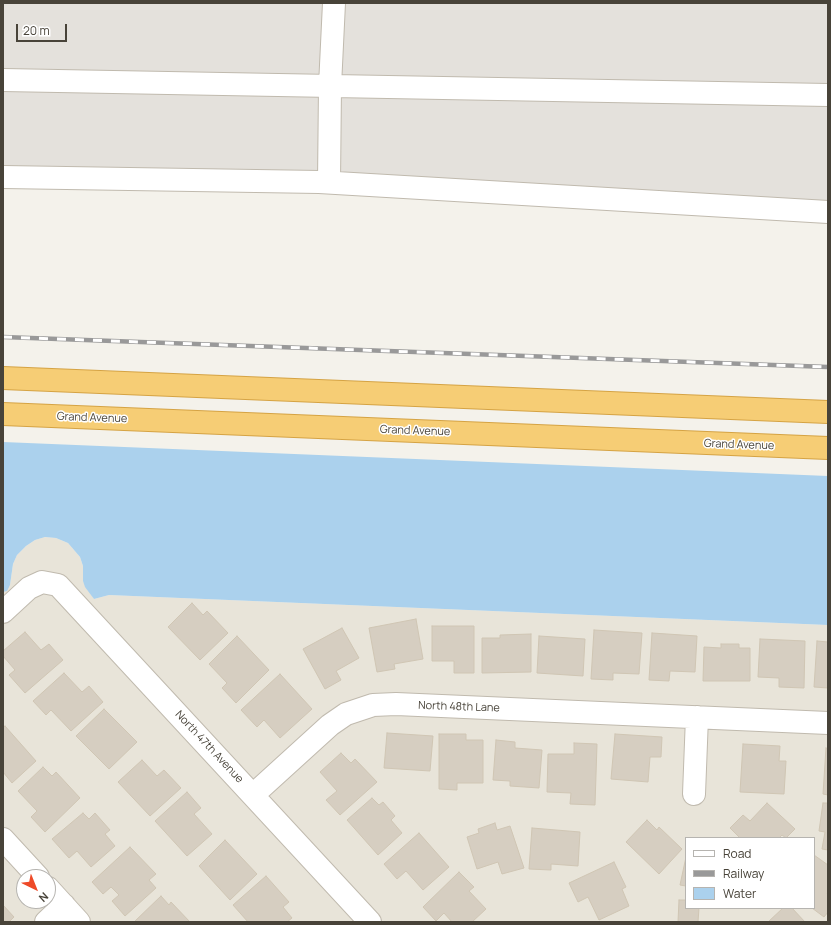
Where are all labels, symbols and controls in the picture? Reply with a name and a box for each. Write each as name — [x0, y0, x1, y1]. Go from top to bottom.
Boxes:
scale bar — [18, 16, 69, 42]
text: 20 m — [23, 22, 50, 39]
street label: Grand Avenue — [57, 410, 127, 426]
street label: Grand Avenue — [380, 423, 450, 439]
street label: Grand Avenue — [704, 437, 774, 453]
street label: North 48th Lane — [418, 699, 500, 715]
street label: North 47th Avenue — [172, 708, 246, 786]
legend — [685, 837, 815, 909]
text: Road — [723, 845, 751, 862]
text: Railway — [723, 865, 764, 882]
north arrow — [16, 869, 56, 909]
text: Water — [723, 885, 756, 902]
text: N — [36, 889, 52, 906]

